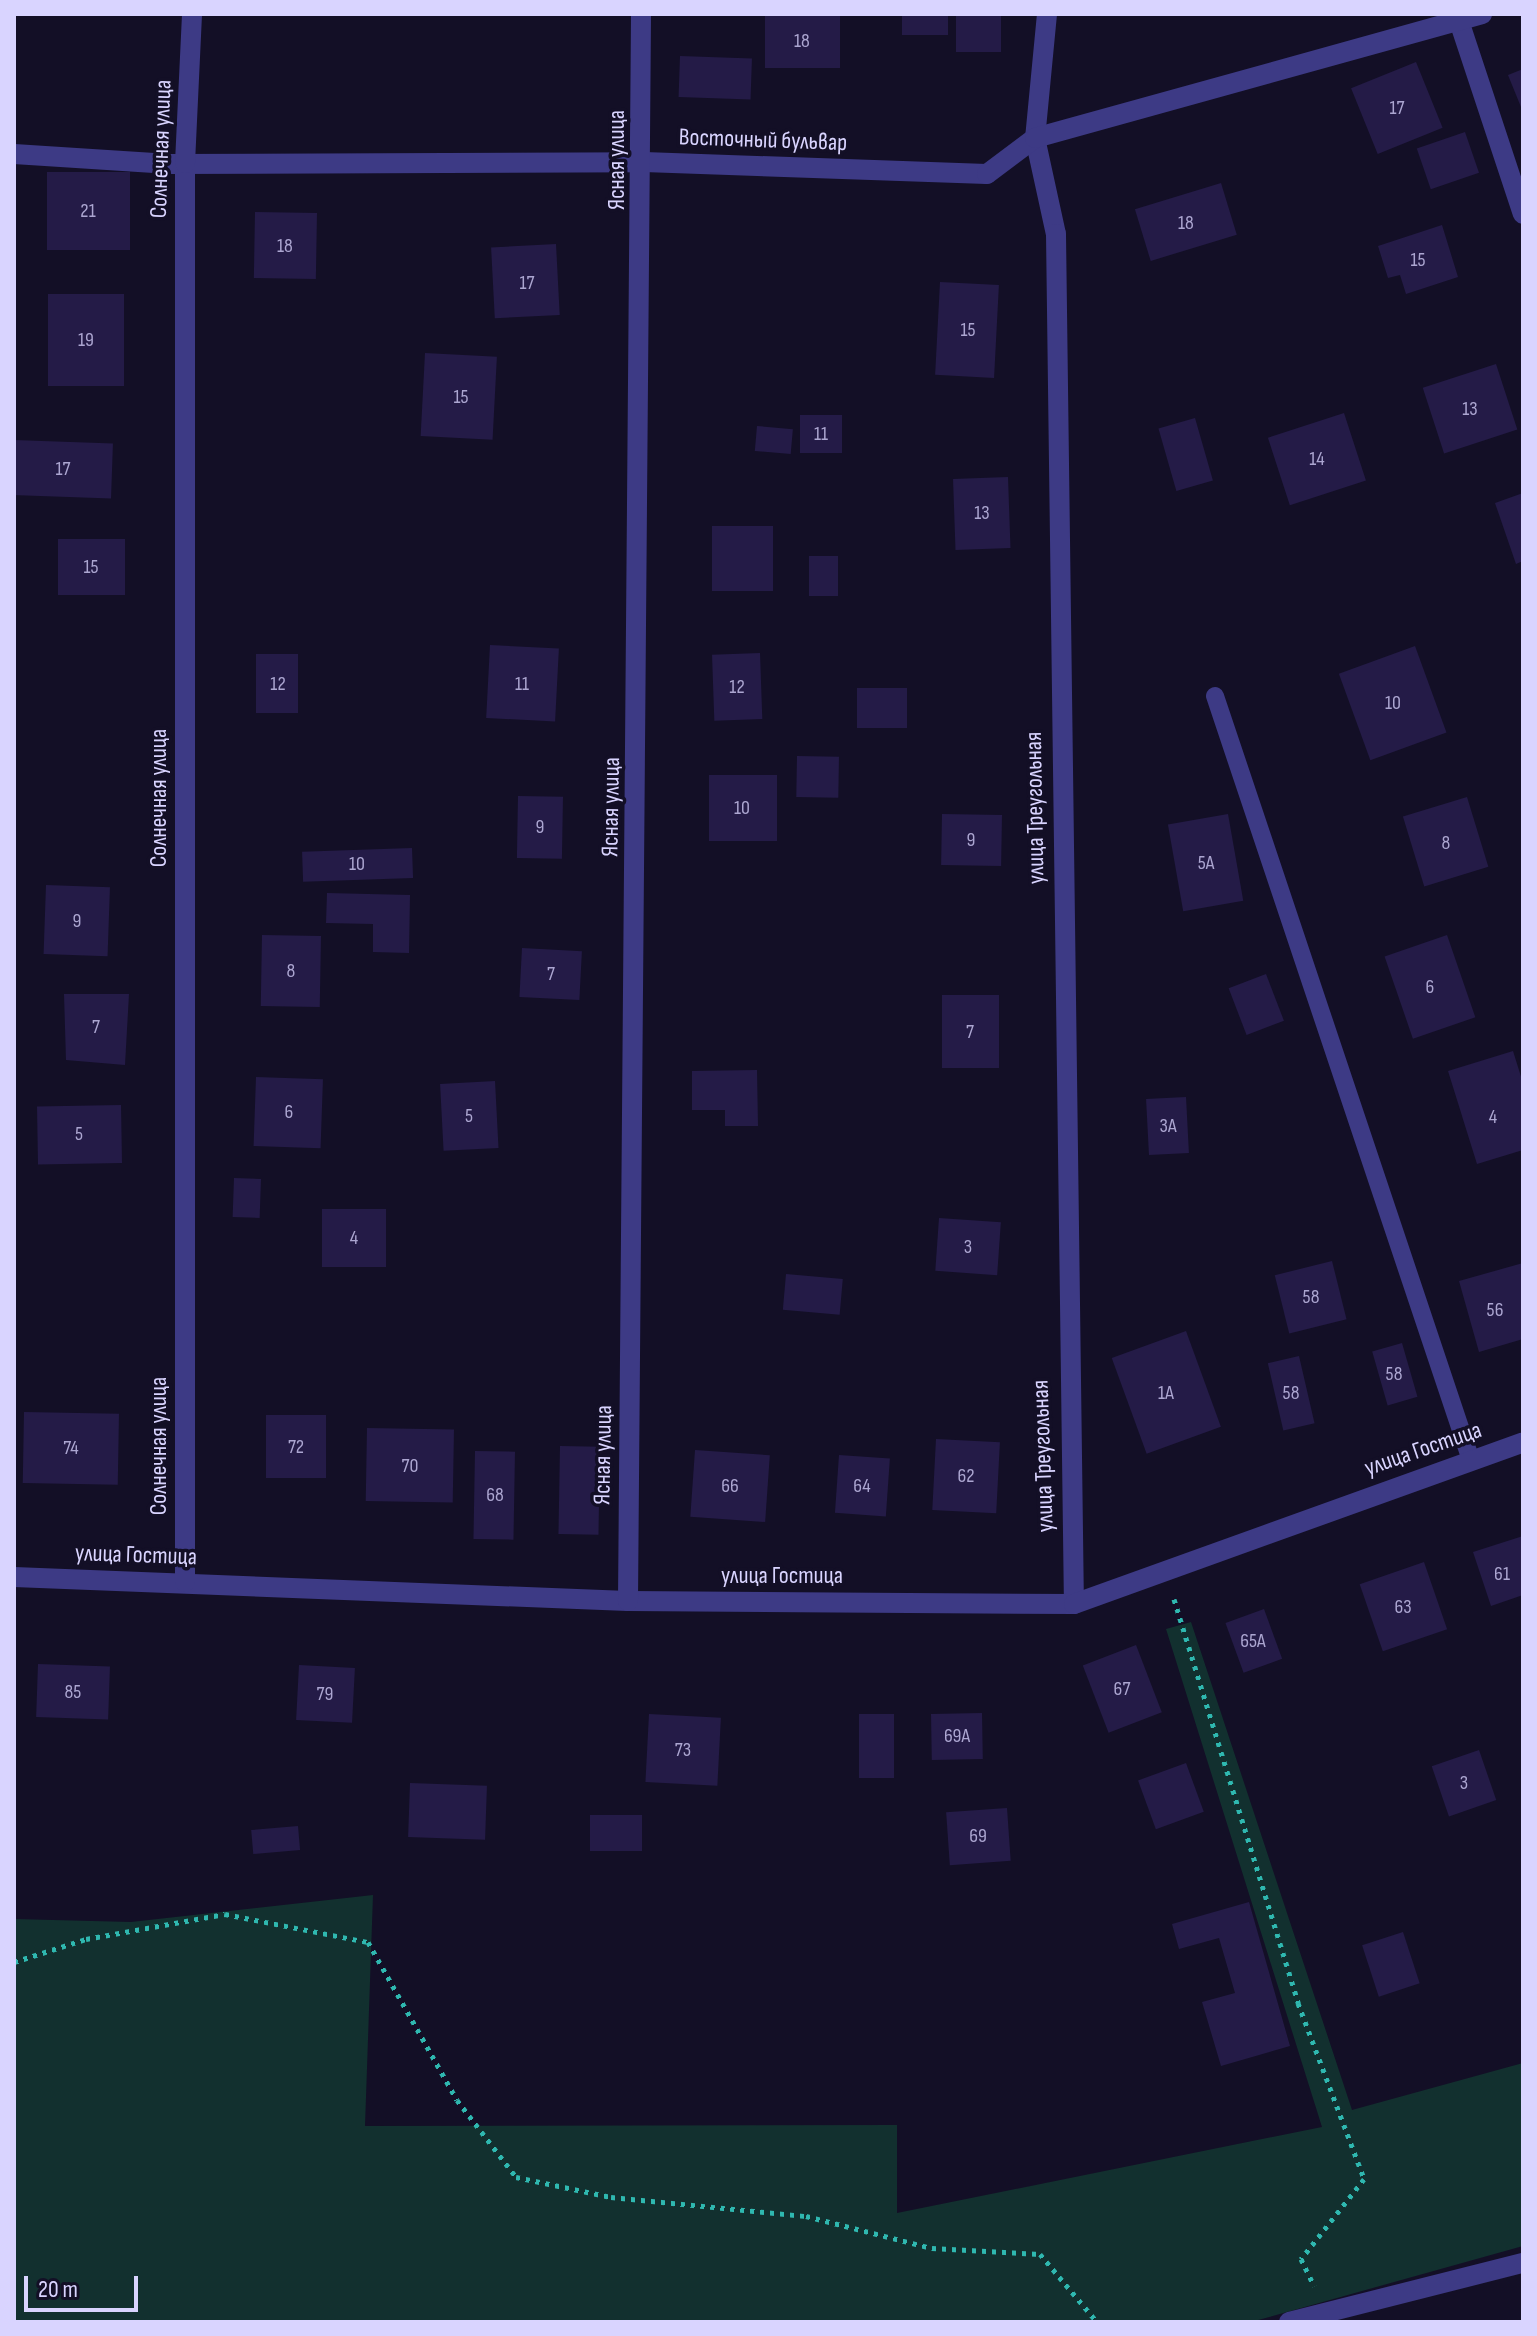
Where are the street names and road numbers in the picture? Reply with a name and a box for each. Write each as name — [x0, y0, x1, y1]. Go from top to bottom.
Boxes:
street label: Солнечная улица — [144, 79, 178, 219]
street label: Ясная улица — [603, 110, 631, 210]
street label: Восточный бульвар — [678, 123, 848, 157]
street label: Солнечная улица — [145, 729, 173, 867]
street label: улица Треугольная — [1019, 732, 1051, 884]
street label: Ясная улица — [596, 757, 626, 857]
street label: Солнечная улица — [145, 1377, 173, 1515]
street label: улица Треугольная — [1026, 1379, 1060, 1533]
street label: Ясная улица — [588, 1405, 618, 1505]
street label: улица Гостица — [1361, 1416, 1485, 1482]
street label: улица Гостица — [75, 1538, 197, 1572]
street label: улица Гостица — [721, 1562, 843, 1590]

